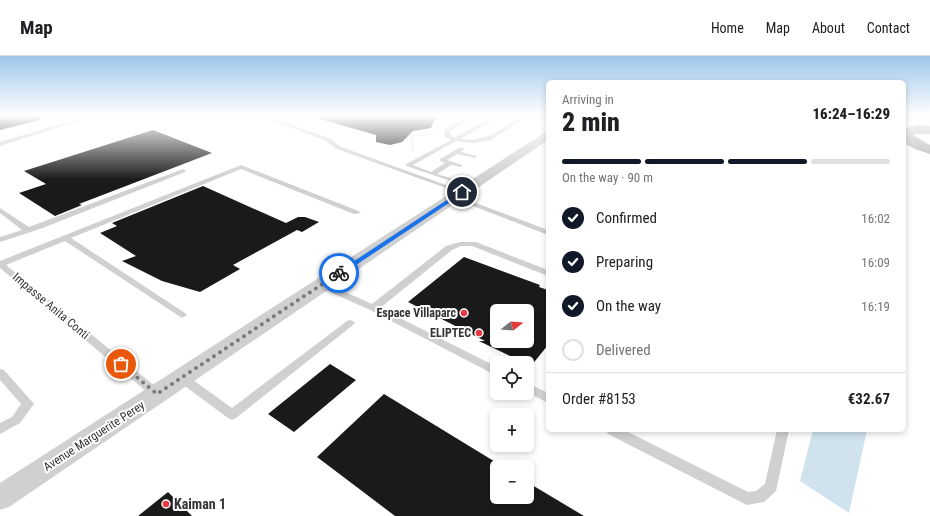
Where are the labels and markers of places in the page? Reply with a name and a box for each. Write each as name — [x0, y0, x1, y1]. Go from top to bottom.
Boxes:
pin — [445, 175, 479, 209]
place label: Espace Villaparc — [376, 306, 456, 320]
marker: Espace Villaparc — [459, 308, 469, 318]
place label: ELIPTEC — [430, 326, 471, 340]
marker: ELIPTEC — [474, 328, 484, 338]
pin — [104, 347, 138, 381]
place label: Kaiman 1 — [174, 496, 226, 512]
marker: Kaiman 1 — [161, 499, 171, 509]

